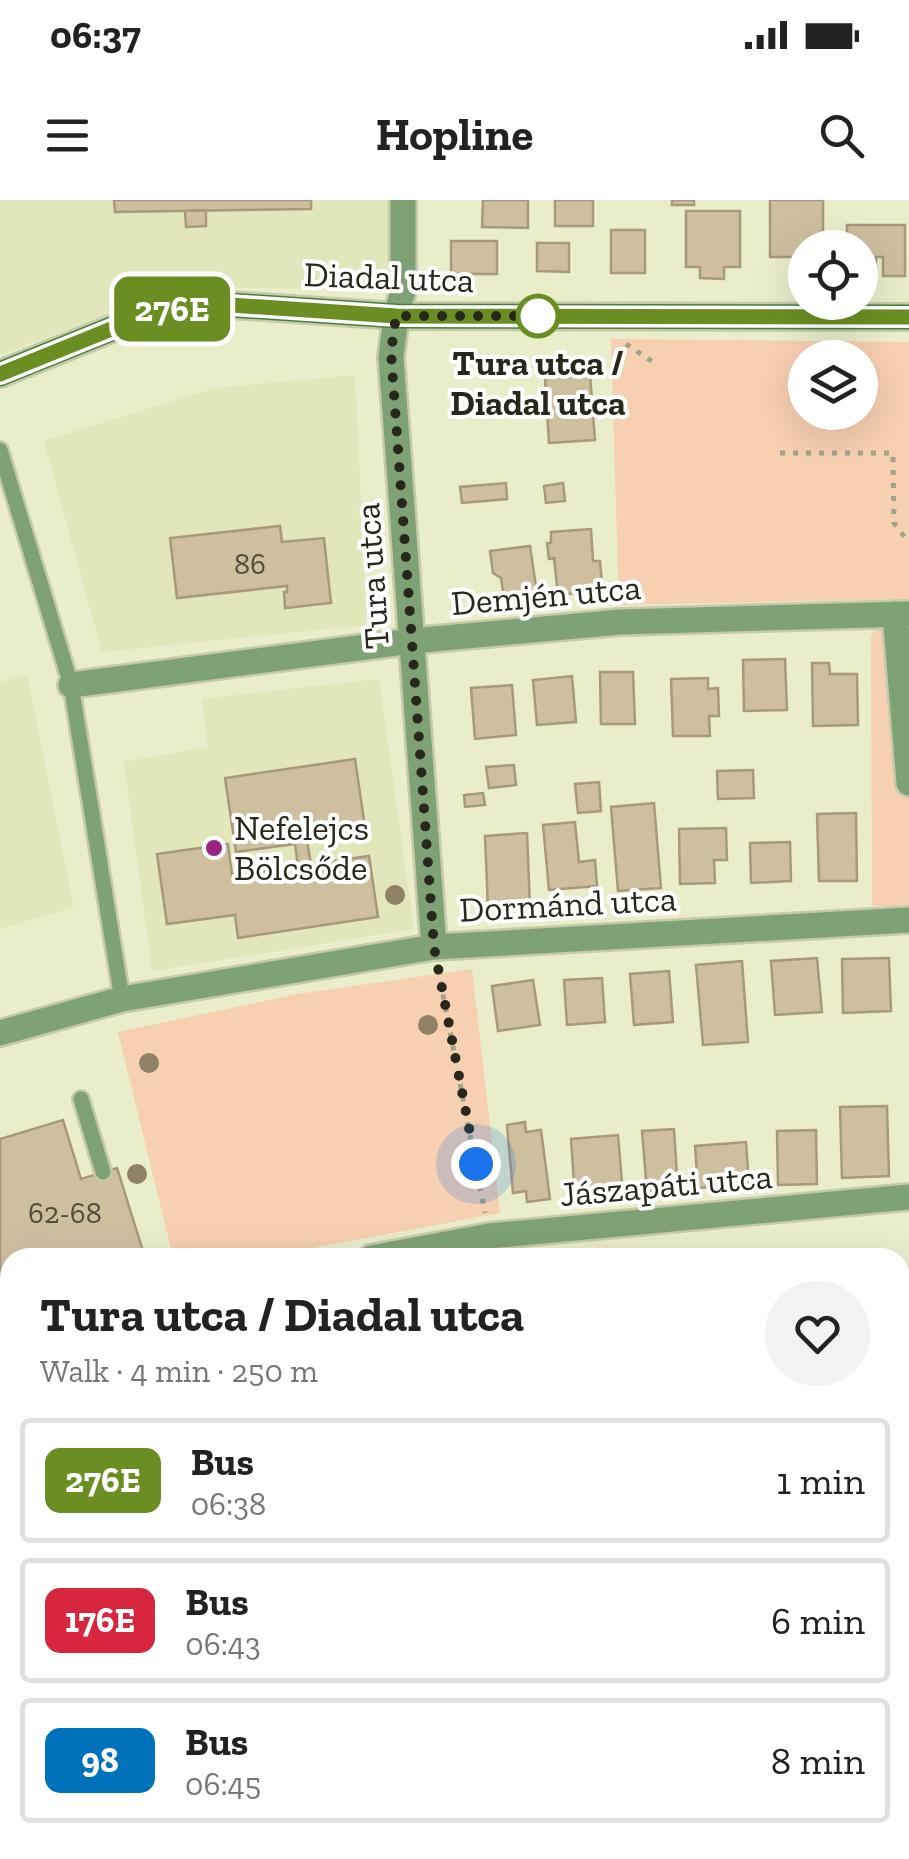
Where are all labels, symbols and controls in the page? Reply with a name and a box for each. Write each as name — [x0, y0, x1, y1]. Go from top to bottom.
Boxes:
text: 06:37 — [50, 12, 141, 58]
icon: menu — [40, 108, 95, 163]
text: Hopline — [376, 108, 533, 162]
icon: search — [814, 108, 869, 163]
map controls — [788, 230, 878, 430]
button: locate — [788, 230, 878, 320]
street label: Diadal utca — [303, 253, 475, 301]
line badge: 276E — [102, 276, 242, 342]
text: 276E — [134, 288, 210, 330]
marker: Tura utca / Diadal utca — [517, 295, 559, 337]
button: layers — [788, 340, 878, 430]
place label: Tura utca / Diadal utca — [450, 342, 626, 424]
street label: Tura utca — [346, 501, 398, 651]
house number: 86 — [234, 546, 266, 582]
street label: Demjén utca — [449, 566, 643, 624]
place label: Nefelejcs Bölcsőde — [234, 807, 369, 889]
marker: Nefelejcs Bölcsőde — [203, 837, 225, 859]
street label: Dormánd utca — [458, 877, 678, 931]
your location — [451, 1139, 501, 1189]
street label: Jászapáti utca — [558, 1155, 774, 1215]
house number: 62-68 — [28, 1195, 102, 1231]
button: heart — [765, 1281, 870, 1386]
text: Tura utca / Diadal utca — [40, 1286, 524, 1343]
text: Walk · 4 min · 250 m — [40, 1352, 318, 1390]
text: Bus — [191, 1439, 254, 1485]
text: 1 min — [777, 1458, 865, 1504]
text: 276E — [65, 1459, 141, 1501]
text: 06:38 — [191, 1485, 266, 1523]
text: Bus — [185, 1579, 249, 1625]
text: 6 min — [771, 1598, 865, 1644]
text: 176E — [65, 1599, 135, 1641]
text: 06:43 — [185, 1625, 261, 1663]
text: Bus — [185, 1719, 248, 1765]
text: 8 min — [771, 1738, 865, 1784]
text: 98 — [81, 1739, 119, 1781]
text: 06:45 — [185, 1765, 261, 1803]

